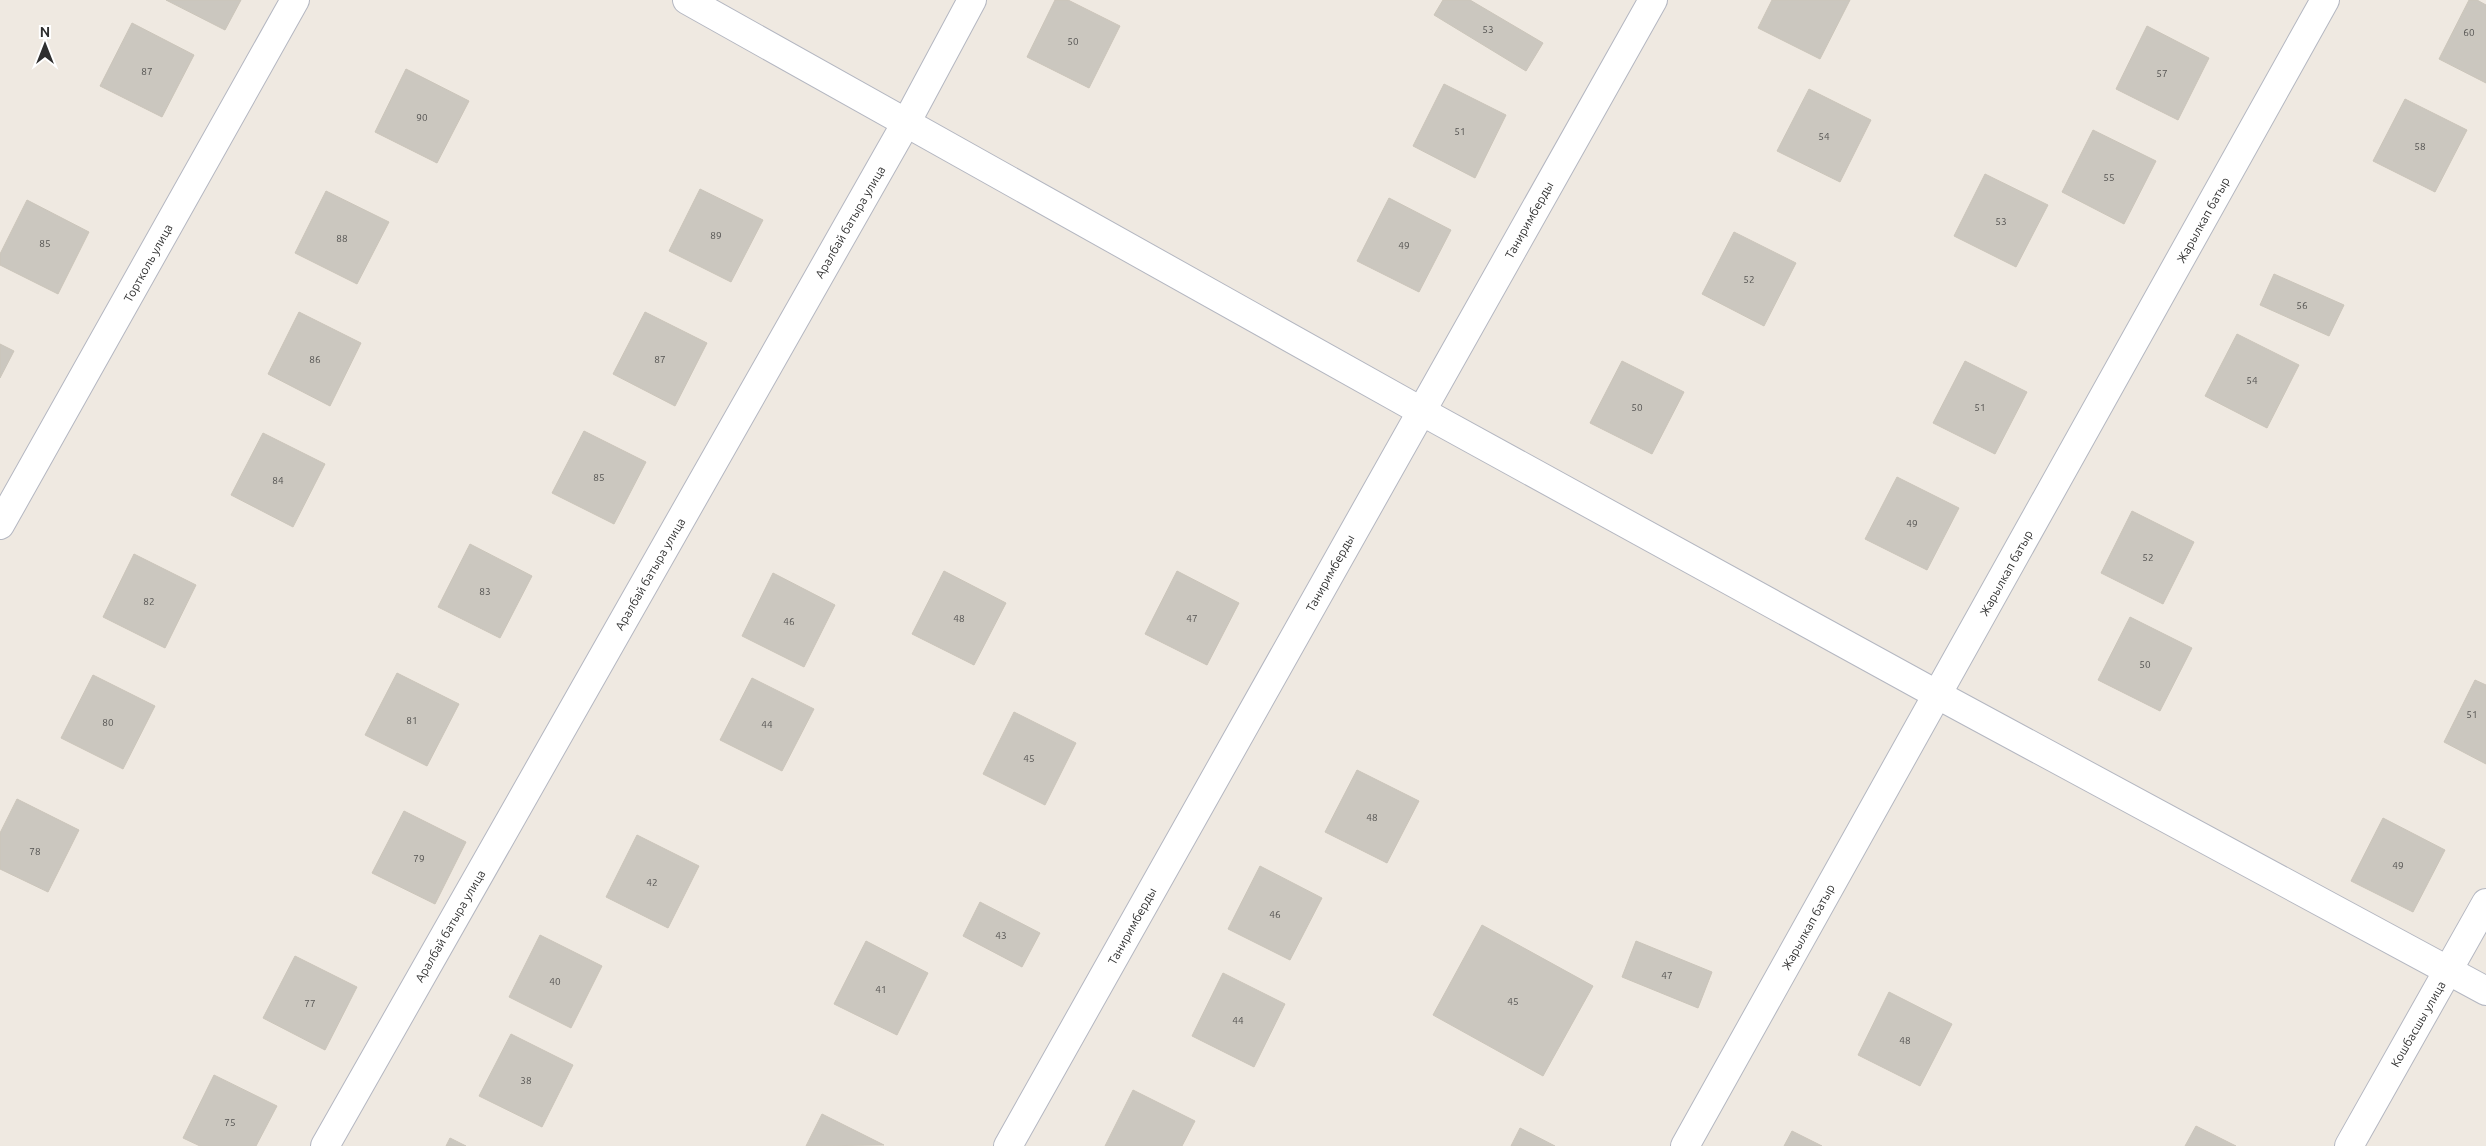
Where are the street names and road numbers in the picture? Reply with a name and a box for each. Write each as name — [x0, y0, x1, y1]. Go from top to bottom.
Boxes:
street label: Аралбай батыра улица — [813, 164, 887, 280]
street label: Жарылкап батыр — [2174, 175, 2232, 265]
street label: Таниримберды — [1502, 179, 1556, 261]
street label: Тортколь улица — [121, 222, 175, 304]
street label: Аралбай батыра улица — [613, 516, 687, 632]
street label: Жарылкап батыр — [1977, 528, 2035, 618]
street label: Таниримберды — [1303, 532, 1357, 614]
street label: Аралбай батыра улица — [413, 868, 487, 984]
street label: Жарылкап батыр — [1779, 882, 1837, 972]
street label: Таниримберды — [1105, 885, 1159, 967]
street label: Кошбасшы улица — [2388, 979, 2448, 1069]

